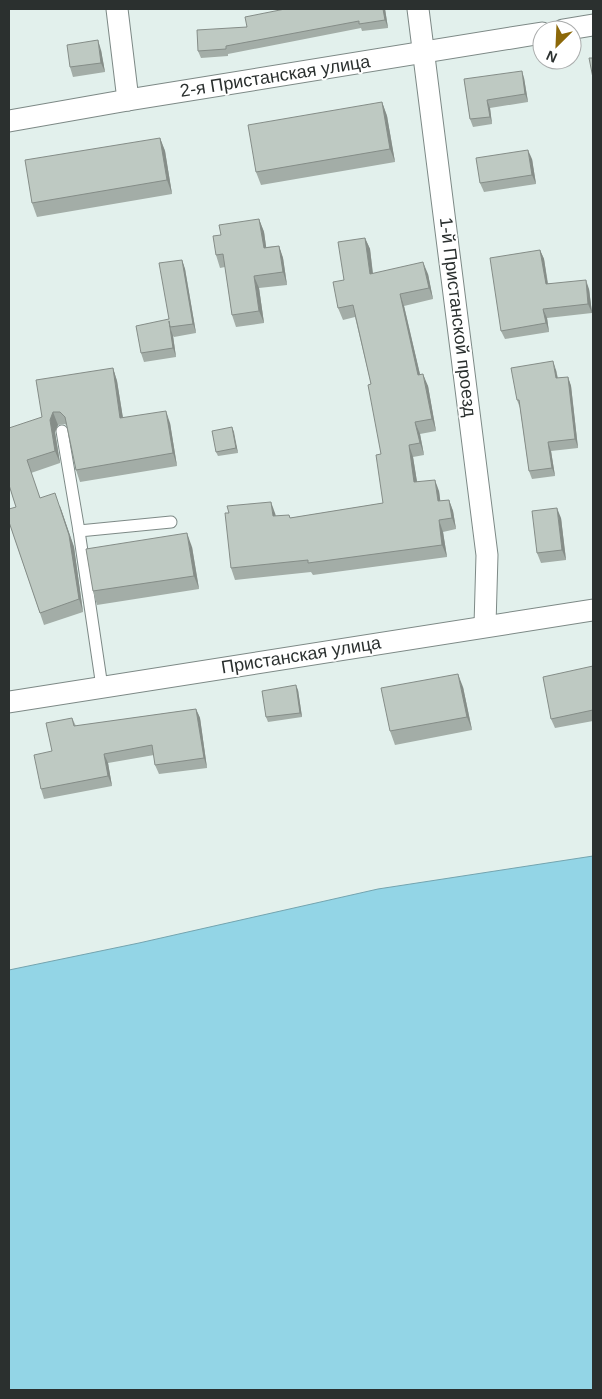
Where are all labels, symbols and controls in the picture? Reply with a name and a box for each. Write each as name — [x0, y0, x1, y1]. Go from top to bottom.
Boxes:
north arrow — [532, 20, 582, 70]
text: N — [544, 48, 560, 66]
street label: 2-я Пристанская улица — [178, 51, 372, 101]
street label: 1-й Пристанской проезд — [436, 216, 480, 418]
street label: Пристанская улица — [220, 632, 383, 678]

